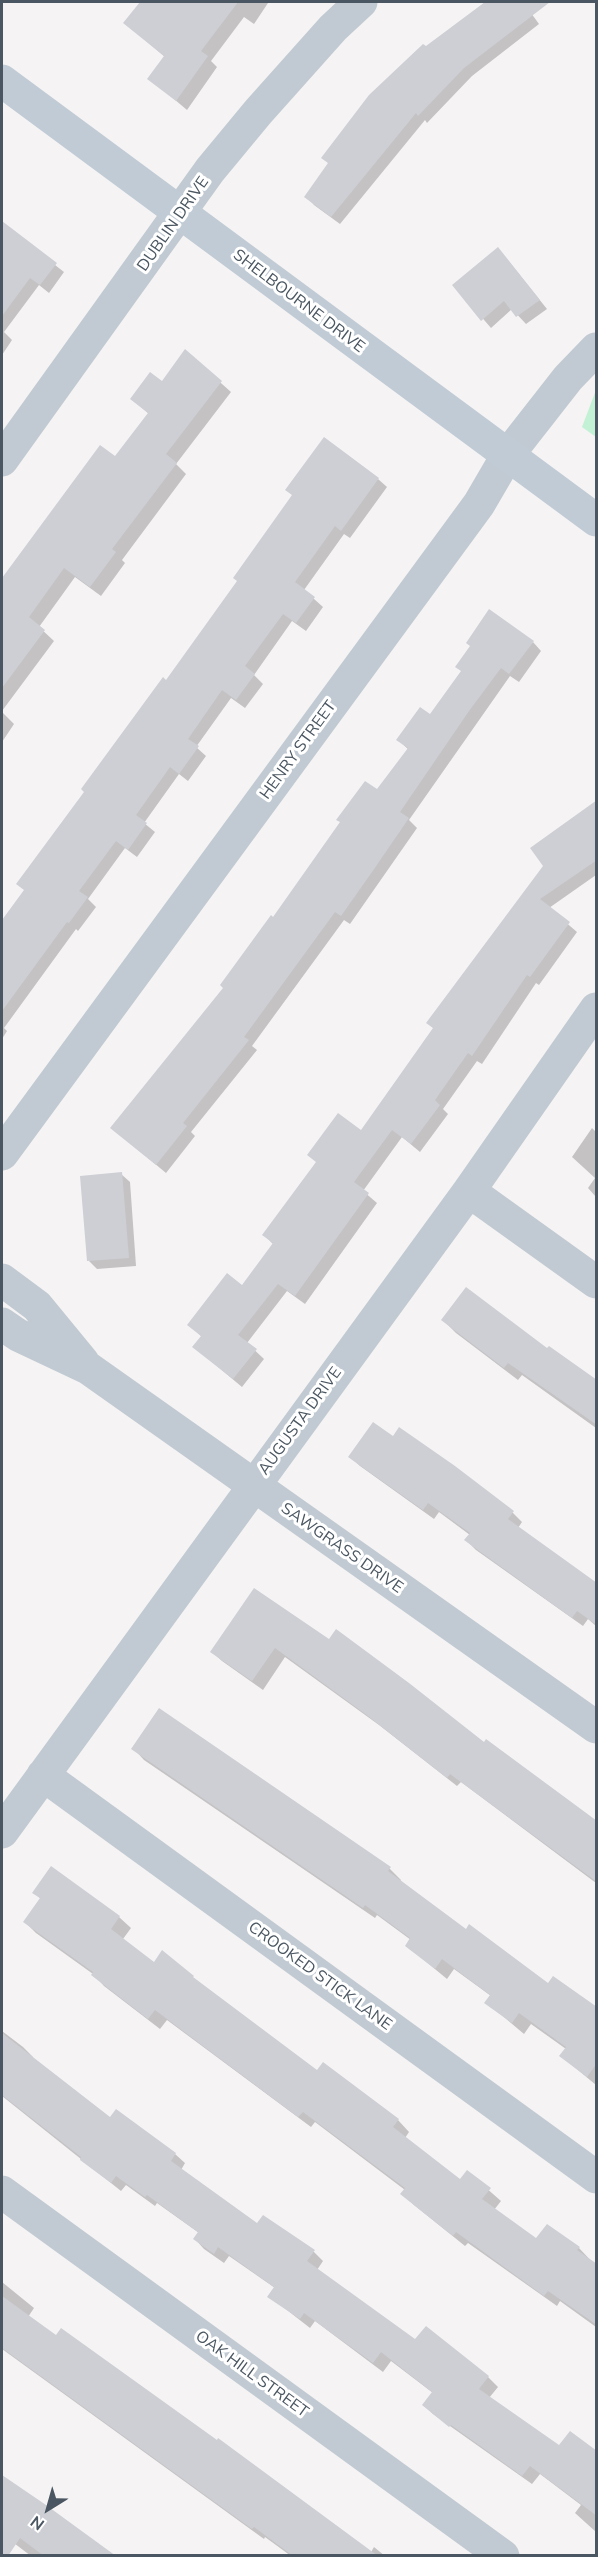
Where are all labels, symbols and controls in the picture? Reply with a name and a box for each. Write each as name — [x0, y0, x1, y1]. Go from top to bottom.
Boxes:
street label: DUBLIN DRIVE — [133, 173, 213, 275]
street label: SHELBOURNE DRIVE — [229, 245, 369, 357]
street label: HENRY STREET — [256, 697, 340, 803]
street label: AUGUSTA DRIVE — [254, 1363, 346, 1479]
street label: SAWGRASS DRIVE — [277, 1499, 407, 1597]
street label: CROOKED STICK LANE — [245, 1917, 395, 2035]
street label: OAK HILL STREET — [192, 2327, 312, 2421]
north arrow — [18, 2479, 78, 2539]
text: N — [26, 2512, 48, 2535]

